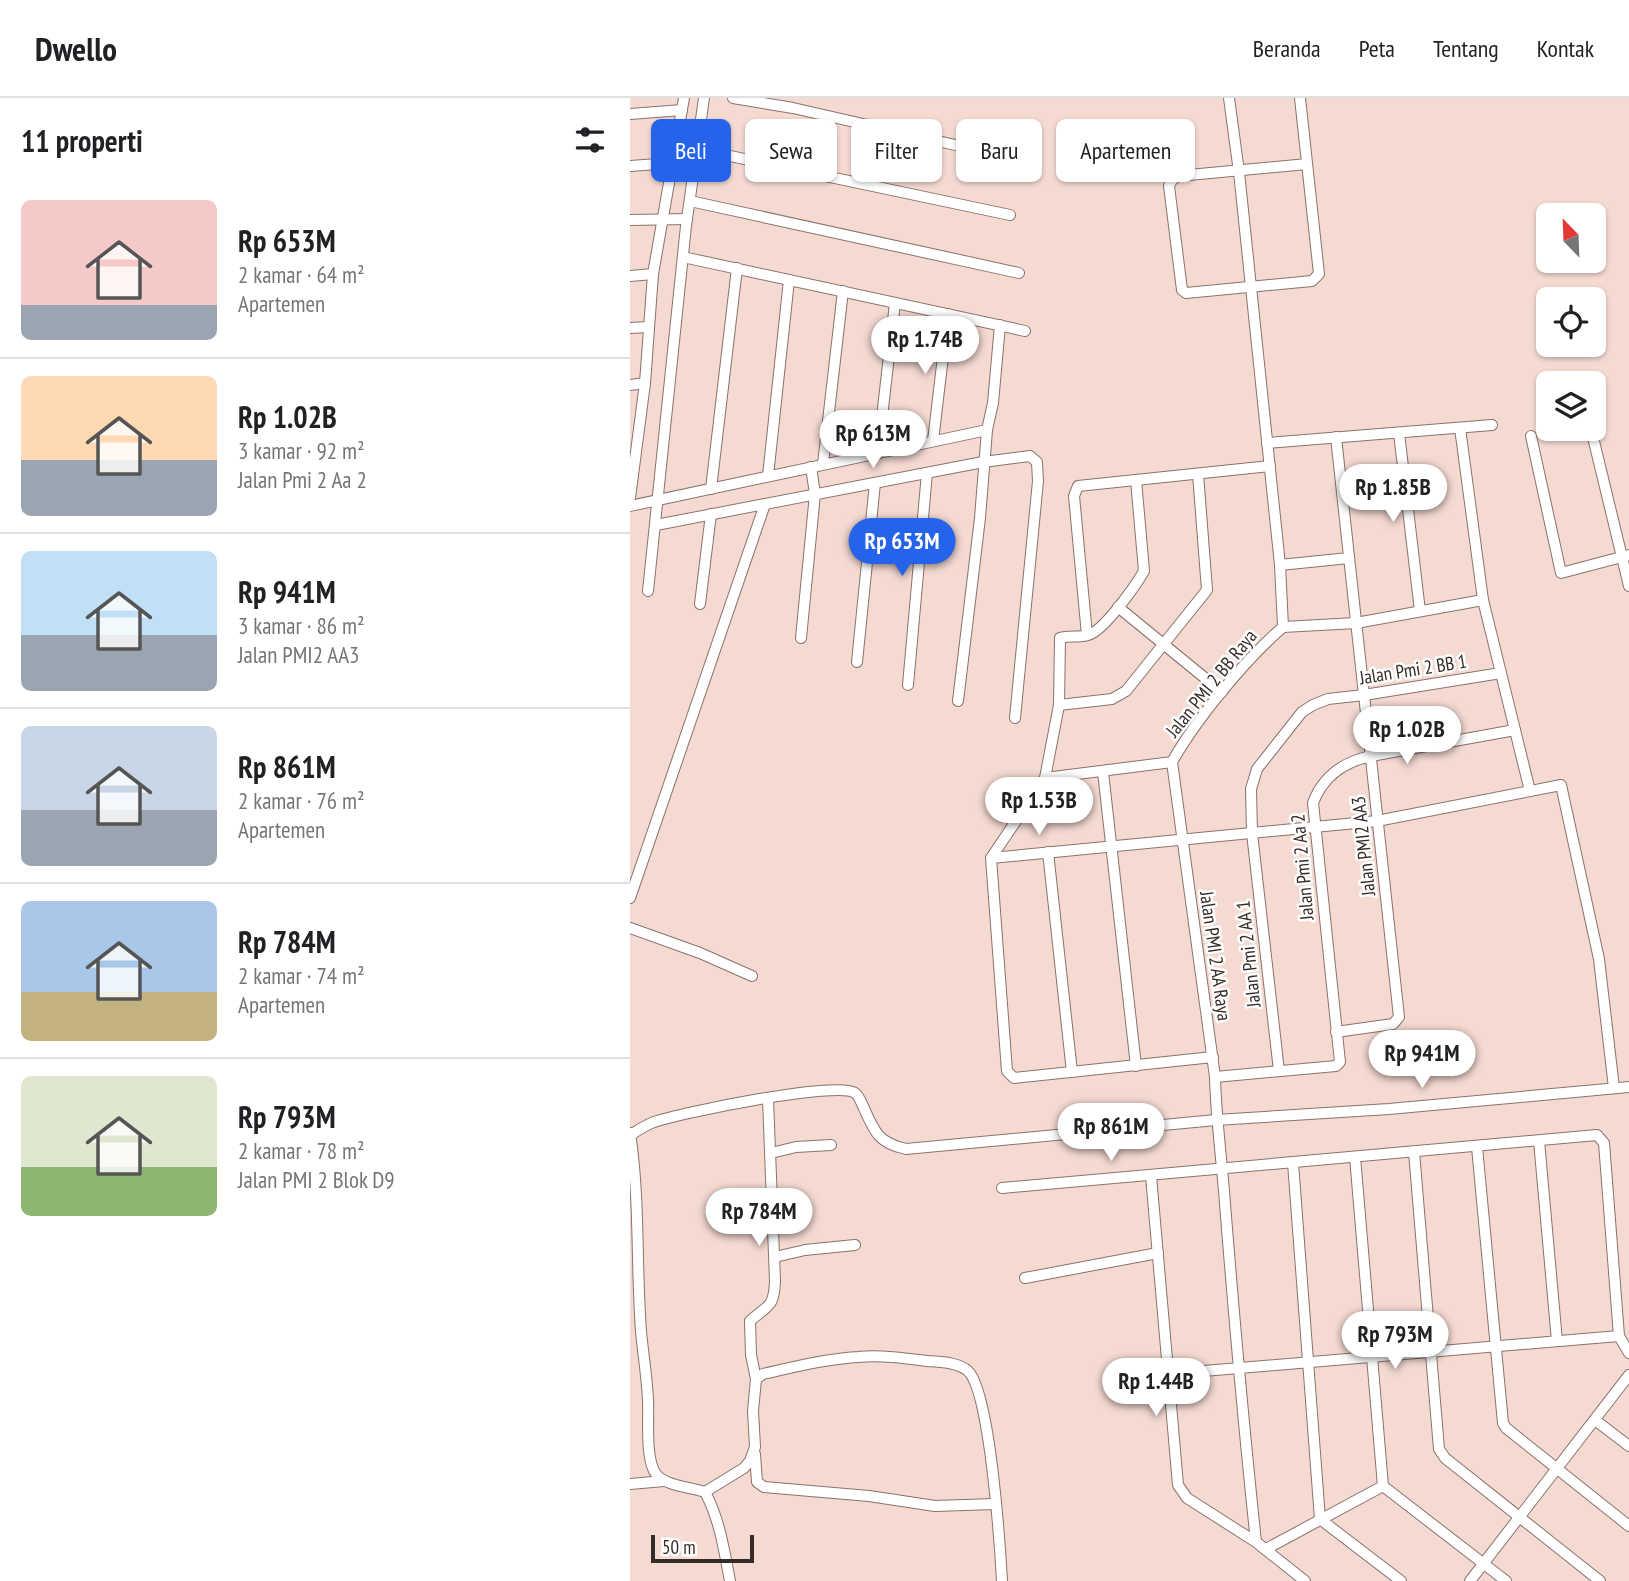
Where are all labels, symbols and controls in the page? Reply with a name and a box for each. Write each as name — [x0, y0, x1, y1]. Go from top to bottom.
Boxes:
text: Dwello — [35, 27, 117, 70]
text: Beranda — [1253, 33, 1321, 64]
text: Peta — [1359, 33, 1395, 64]
text: Tentang — [1433, 33, 1499, 64]
text: Kontak — [1537, 33, 1594, 64]
chip: Beli — [651, 119, 731, 182]
chip: Sewa — [745, 119, 837, 182]
chip: Filter — [851, 119, 942, 182]
chip: Baru — [956, 119, 1042, 182]
chip: Apartemen — [1056, 119, 1195, 182]
text: 11 properti — [21, 121, 143, 160]
icon: filters — [571, 121, 609, 159]
north arrow — [1536, 203, 1606, 273]
map controls — [1536, 203, 1606, 441]
text: Rp 653M — [238, 221, 336, 260]
icon: home — [77, 228, 161, 312]
text: 2 kamar · 64 m² — [238, 260, 365, 289]
button: locate — [1536, 287, 1606, 357]
text: Apartemen — [238, 289, 325, 318]
pin: Rp 1.74B — [853, 316, 997, 376]
text: Rp 1.74B — [887, 324, 963, 353]
button: layers — [1536, 371, 1606, 441]
text: Rp 1.02B — [238, 397, 337, 436]
icon: home — [77, 404, 161, 488]
pin: Rp 613M — [808, 410, 938, 470]
text: Rp 613M — [836, 418, 910, 447]
text: 3 kamar · 92 m² — [238, 436, 365, 465]
pin: Rp 1.85B — [1321, 464, 1465, 524]
text: Jalan Pmi 2 Aa 2 — [238, 465, 367, 494]
text: Rp 1.85B — [1355, 472, 1431, 501]
pin: Rp 653M — [837, 518, 967, 578]
text: Rp 653M — [865, 526, 939, 555]
text: Rp 941M — [238, 572, 336, 611]
icon: home — [77, 579, 161, 663]
text: 3 kamar · 86 m² — [238, 611, 365, 640]
street label: Jalan PMI 2 BB Raya — [1160, 624, 1262, 742]
text: Jalan PMI2 AA3 — [238, 640, 359, 669]
street label: Jalan Pmi 2 BB 1 — [1357, 649, 1468, 689]
pin: Rp 1.02B — [1335, 706, 1479, 766]
text: Rp 1.02B — [1369, 714, 1445, 743]
text: Rp 861M — [238, 747, 336, 786]
icon: home — [77, 754, 161, 838]
pin: Rp 1.53B — [967, 778, 1111, 837]
text: Rp 1.53B — [1001, 785, 1077, 814]
text: 2 kamar · 76 m² — [238, 786, 365, 815]
street label: Jalan PMI2 AA3 — [1346, 795, 1380, 898]
street label: Jalan Pmi 2 Aa 2 — [1285, 813, 1319, 922]
text: Apartemen — [238, 815, 325, 844]
street label: Jalan PMI 2 AA Raya — [1195, 889, 1237, 1022]
street label: Jalan Pmi 2 AA 1 — [1230, 899, 1266, 1010]
text: Rp 784M — [238, 922, 336, 961]
icon: home — [77, 929, 161, 1013]
text: 2 kamar · 74 m² — [238, 961, 365, 990]
text: Apartemen — [238, 990, 325, 1019]
pin: Rp 941M — [1357, 1030, 1487, 1090]
text: Rp 941M — [1385, 1038, 1459, 1067]
text: Rp 793M — [238, 1097, 336, 1136]
icon: home — [77, 1104, 161, 1188]
pin: Rp 861M — [1046, 1104, 1176, 1163]
text: Rp 861M — [1074, 1111, 1148, 1140]
text: 2 kamar · 78 m² — [238, 1136, 365, 1165]
text: Jalan PMI 2 Blok D9 — [238, 1165, 395, 1194]
pin: Rp 784M — [694, 1188, 824, 1248]
text: Rp 784M — [722, 1196, 796, 1225]
pin: Rp 793M — [1330, 1312, 1460, 1371]
text: Rp 793M — [1358, 1319, 1432, 1348]
pin: Rp 1.44B — [1084, 1358, 1228, 1418]
text: Rp 1.44B — [1118, 1366, 1194, 1395]
scale bar — [651, 1532, 754, 1564]
text: 50 m — [662, 1535, 696, 1559]

